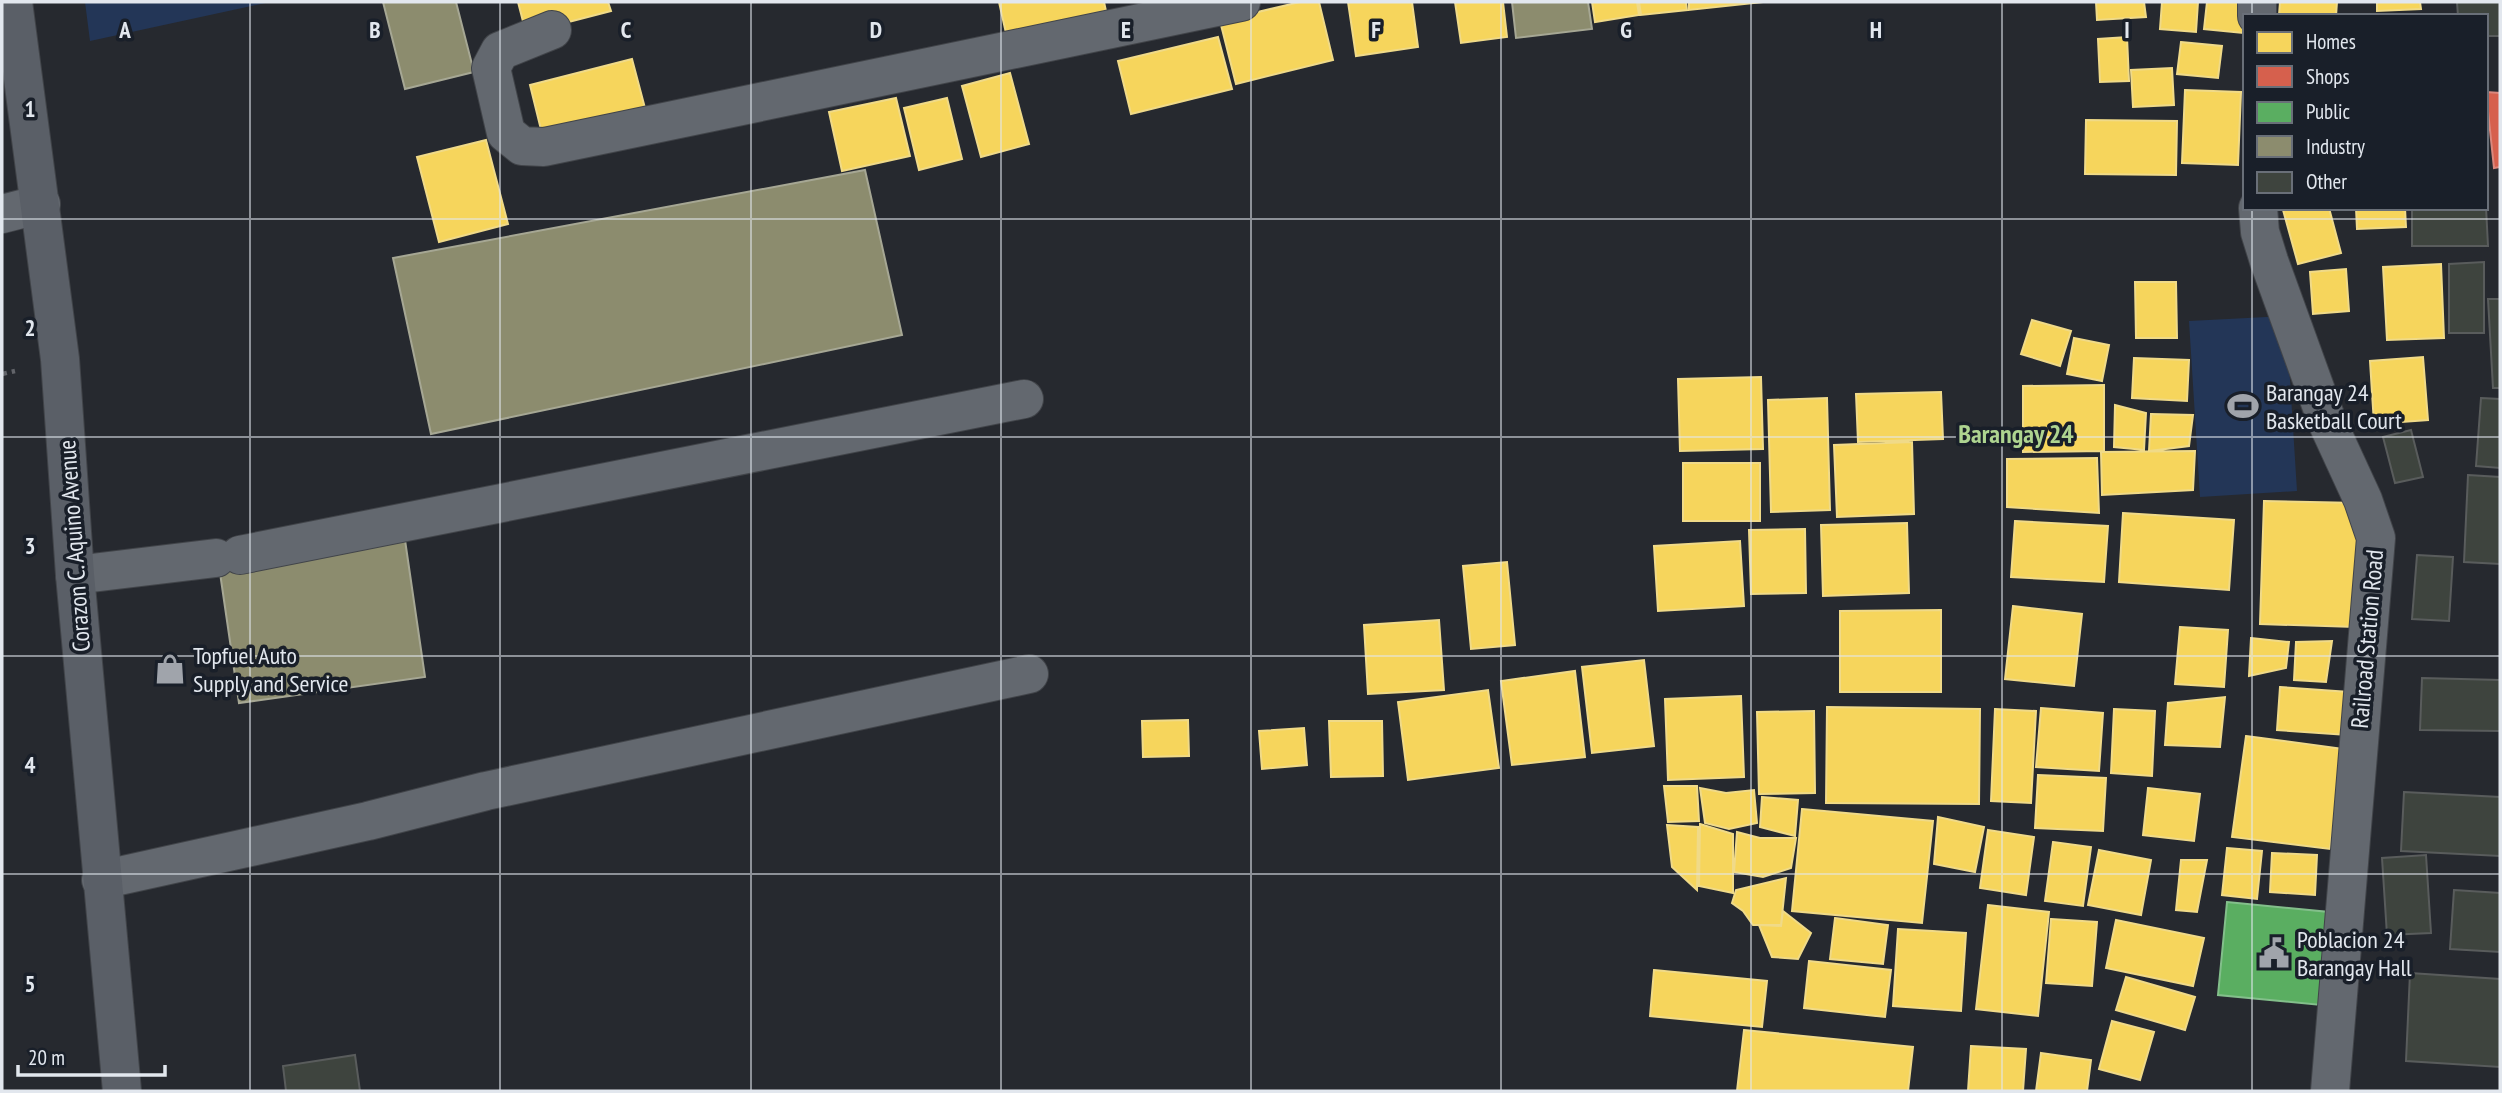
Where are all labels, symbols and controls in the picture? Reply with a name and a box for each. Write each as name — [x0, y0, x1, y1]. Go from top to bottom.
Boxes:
legend — [2243, 14, 2488, 210]
text: A — [118, 15, 131, 44]
text: B — [369, 15, 381, 44]
text: C — [621, 15, 632, 44]
text: D — [870, 15, 882, 44]
text: E — [1121, 15, 1131, 44]
text: F — [1371, 15, 1381, 44]
text: G — [1620, 15, 1632, 44]
text: H — [1870, 15, 1882, 44]
text: I — [2124, 15, 2130, 44]
text: Homes — [2306, 28, 2356, 55]
text: Shops — [2306, 63, 2350, 90]
text: 1 — [25, 94, 36, 123]
text: Public — [2306, 98, 2351, 125]
text: Industry — [2306, 133, 2365, 160]
text: Other — [2306, 168, 2347, 195]
text: 2 — [25, 313, 36, 342]
place label: Barangay 24 Basketball Court — [2266, 377, 2402, 436]
sports icon: Barangay 24 Basketball Court — [2226, 389, 2260, 423]
district label: Barangay 24 — [1958, 417, 2074, 450]
street label: Corazon C. Aquino Avenue — [51, 439, 97, 653]
text: 3 — [25, 531, 36, 560]
street label: Railroad Station Road — [2344, 548, 2390, 730]
place label: Topfuel Auto Supply and Service — [193, 640, 349, 699]
shop icon: Topfuel Auto Supply and Service — [153, 652, 187, 686]
text: 4 — [25, 750, 36, 779]
place label: Poblacion 24 Barangay Hall — [2297, 924, 2412, 983]
public building icon: Poblacion 24 Barangay Hall — [2257, 936, 2291, 970]
text: 5 — [25, 969, 36, 998]
scale bar — [18, 1034, 164, 1078]
text: 20 m — [28, 1044, 65, 1071]

